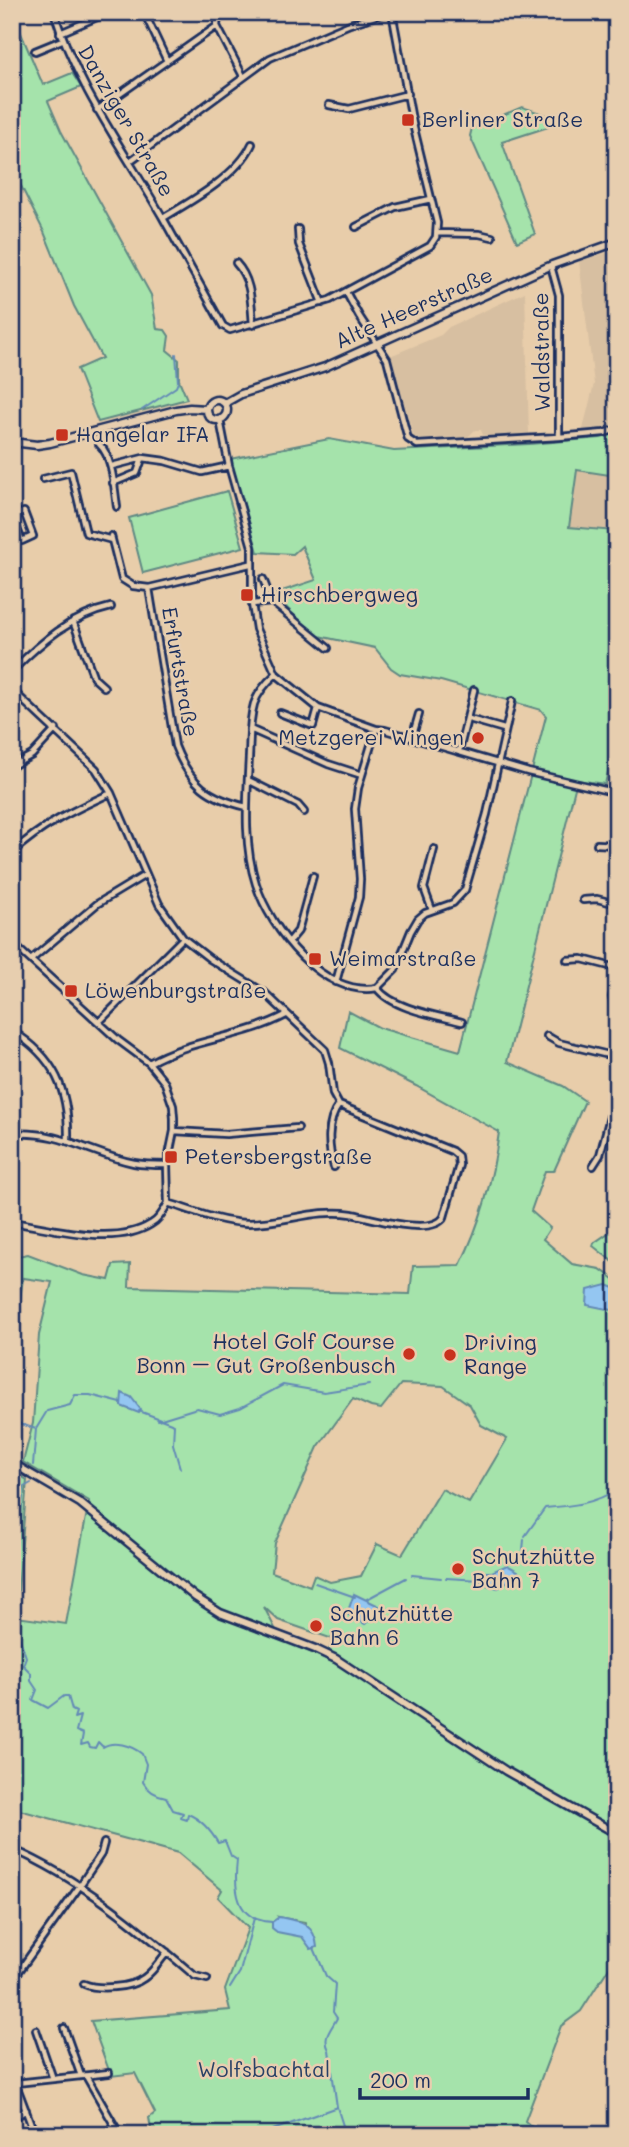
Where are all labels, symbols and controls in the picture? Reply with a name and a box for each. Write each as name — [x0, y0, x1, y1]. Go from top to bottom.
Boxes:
street label: Danziger Straße — [73, 40, 182, 201]
place label: Berliner Straße — [422, 105, 583, 132]
marker: Berliner Straße — [400, 112, 416, 128]
street label: Alte Heerstraße — [330, 260, 496, 353]
street label: Waldstraße — [526, 292, 555, 412]
place label: Hangelar IFA — [76, 420, 210, 447]
marker: Hangelar IFA — [54, 427, 70, 443]
place label: Hirschbergweg — [261, 580, 418, 607]
marker: Hirschbergweg — [239, 587, 255, 603]
street label: Erfurtstraße — [157, 605, 206, 739]
place label: Metzgerei Wingen — [278, 723, 464, 750]
marker: Metzgerei Wingen — [470, 730, 486, 746]
place label: Weimarstraße — [329, 944, 477, 971]
marker: Weimarstraße — [307, 951, 323, 967]
place label: Löwenburgstraße — [85, 976, 266, 1003]
marker: Löwenburgstraße — [63, 983, 79, 999]
place label: Petersbergstraße — [185, 1142, 372, 1169]
marker: Petersbergstraße — [163, 1149, 179, 1165]
place label: Hotel Golf Course Bonn – Gut Großenbusch — [137, 1327, 395, 1378]
place label: Driving Range — [464, 1328, 537, 1379]
marker: Hotel Golf Course Bonn – Gut Großenbusch — [401, 1346, 417, 1362]
marker: Driving Range — [442, 1347, 458, 1363]
place label: Schutzhütte Bahn 7 — [472, 1542, 595, 1593]
marker: Schutzhütte Bahn 7 — [450, 1561, 466, 1577]
place label: Schutzhütte Bahn 6 — [330, 1599, 453, 1650]
marker: Schutzhütte Bahn 6 — [308, 1618, 324, 1634]
park label: Wolfsbachtal — [198, 2055, 330, 2082]
scale bar — [360, 2056, 528, 2100]
text: 200 m — [370, 2066, 431, 2093]

